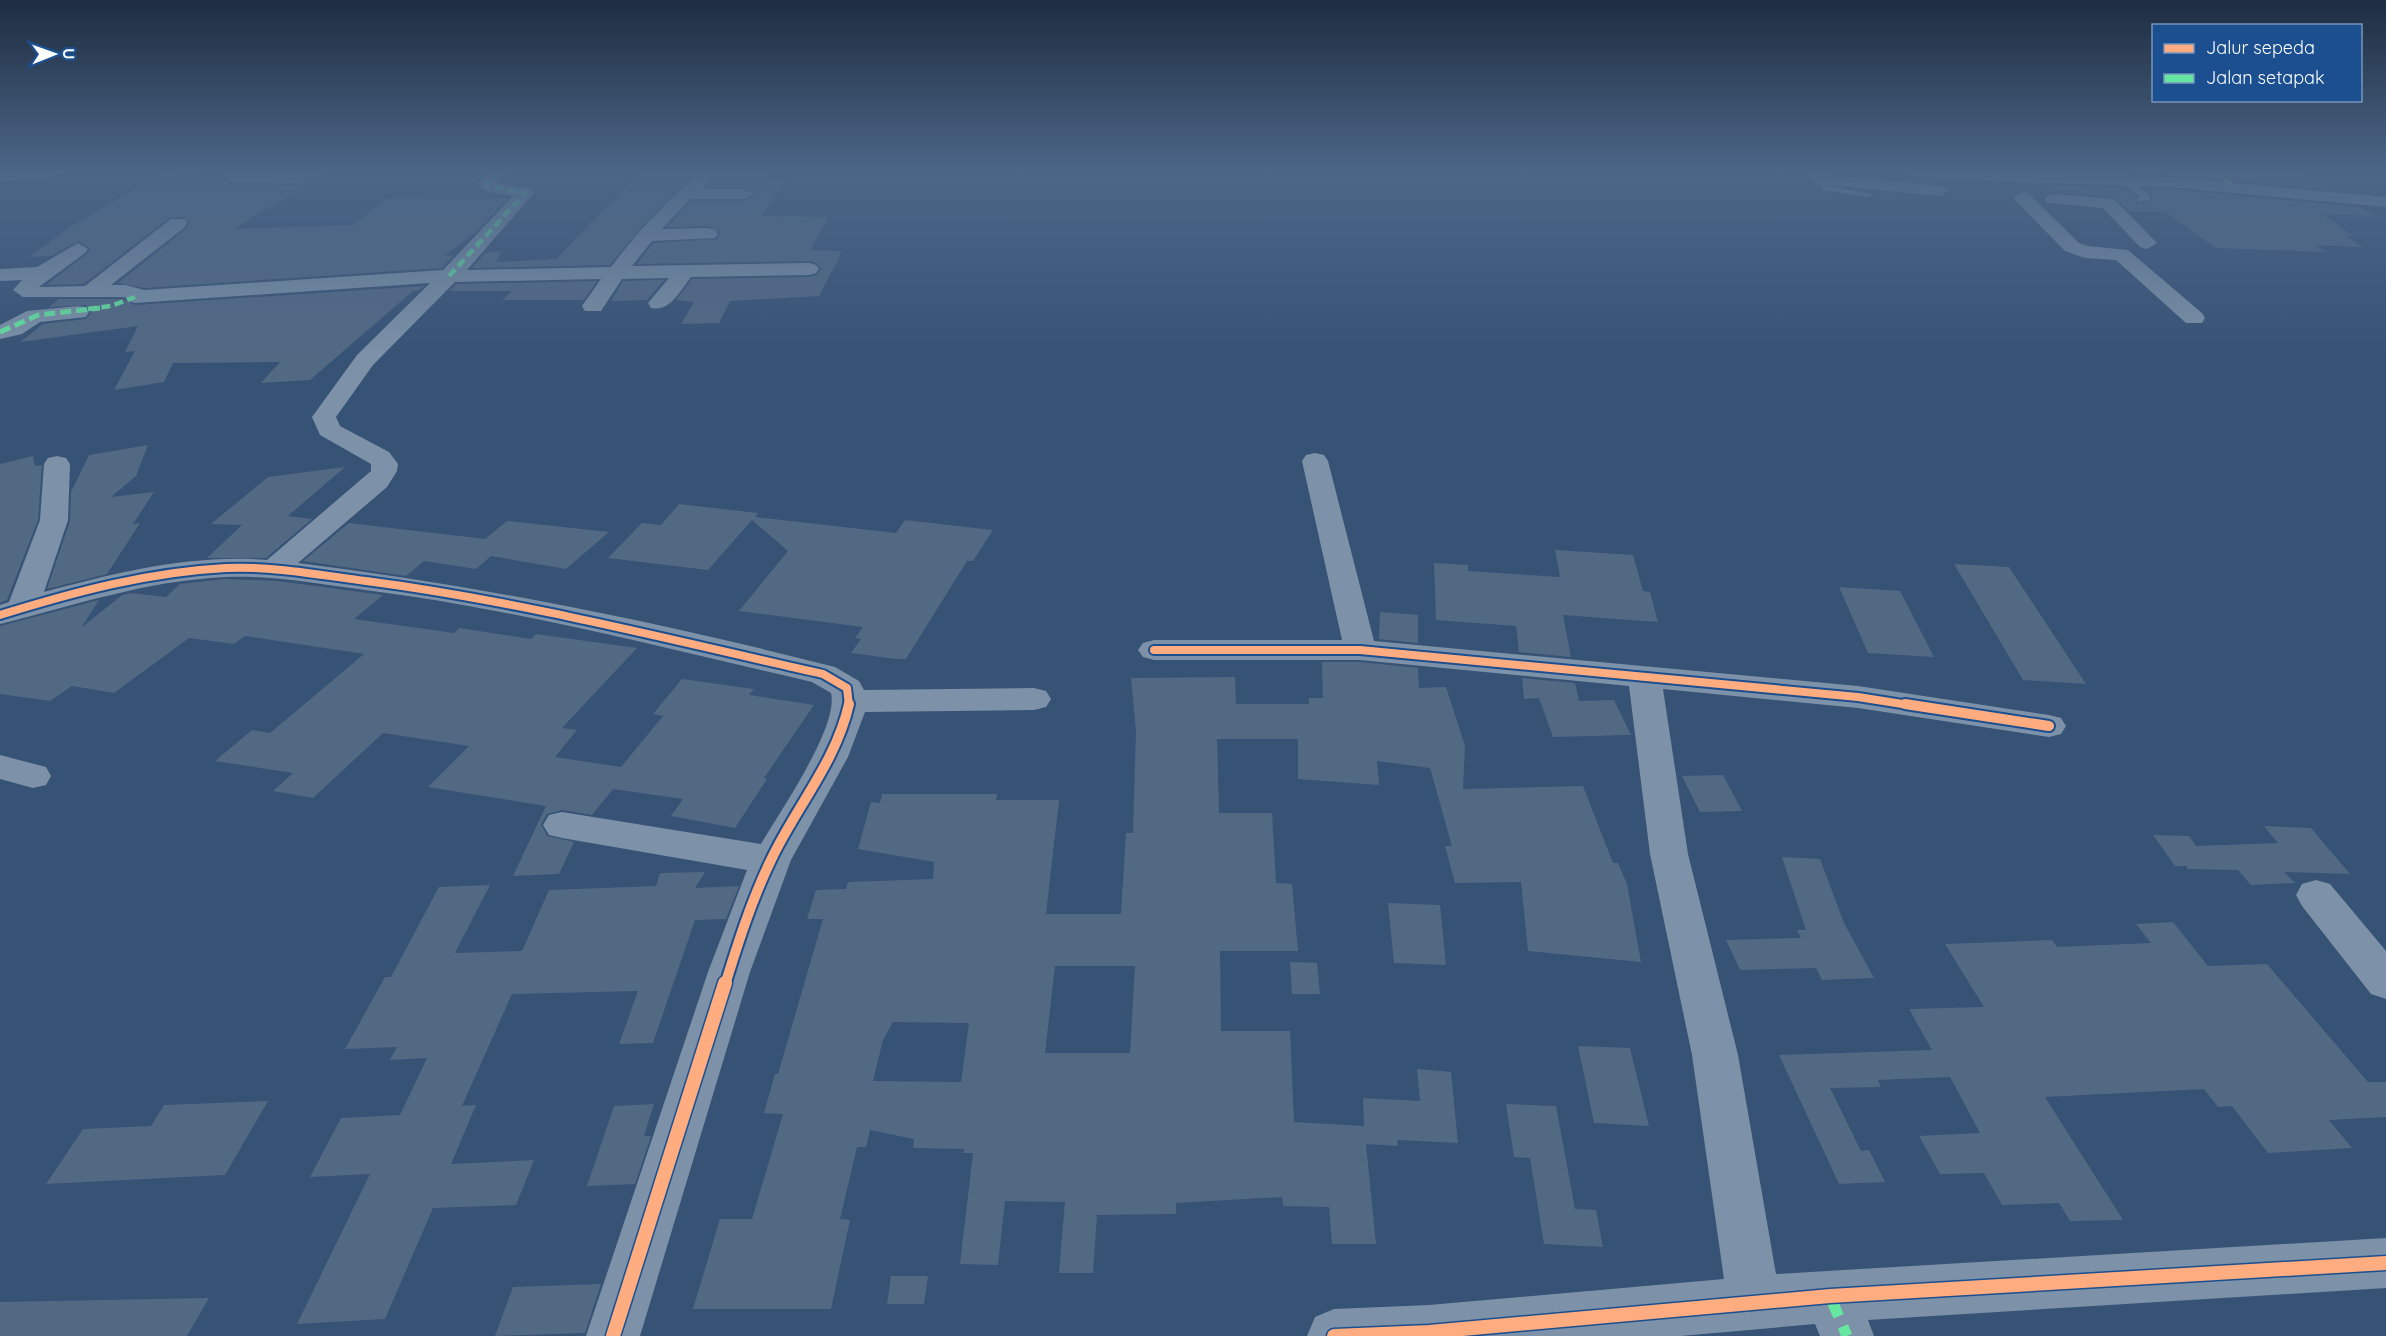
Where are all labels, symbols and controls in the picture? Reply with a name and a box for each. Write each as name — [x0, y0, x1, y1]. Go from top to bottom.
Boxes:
north arrow — [24, 24, 84, 84]
legend — [2152, 24, 2362, 102]
text: Jalur sepeda — [2206, 36, 2315, 59]
text: U — [59, 48, 79, 60]
text: Jalan setapak — [2206, 66, 2325, 89]

